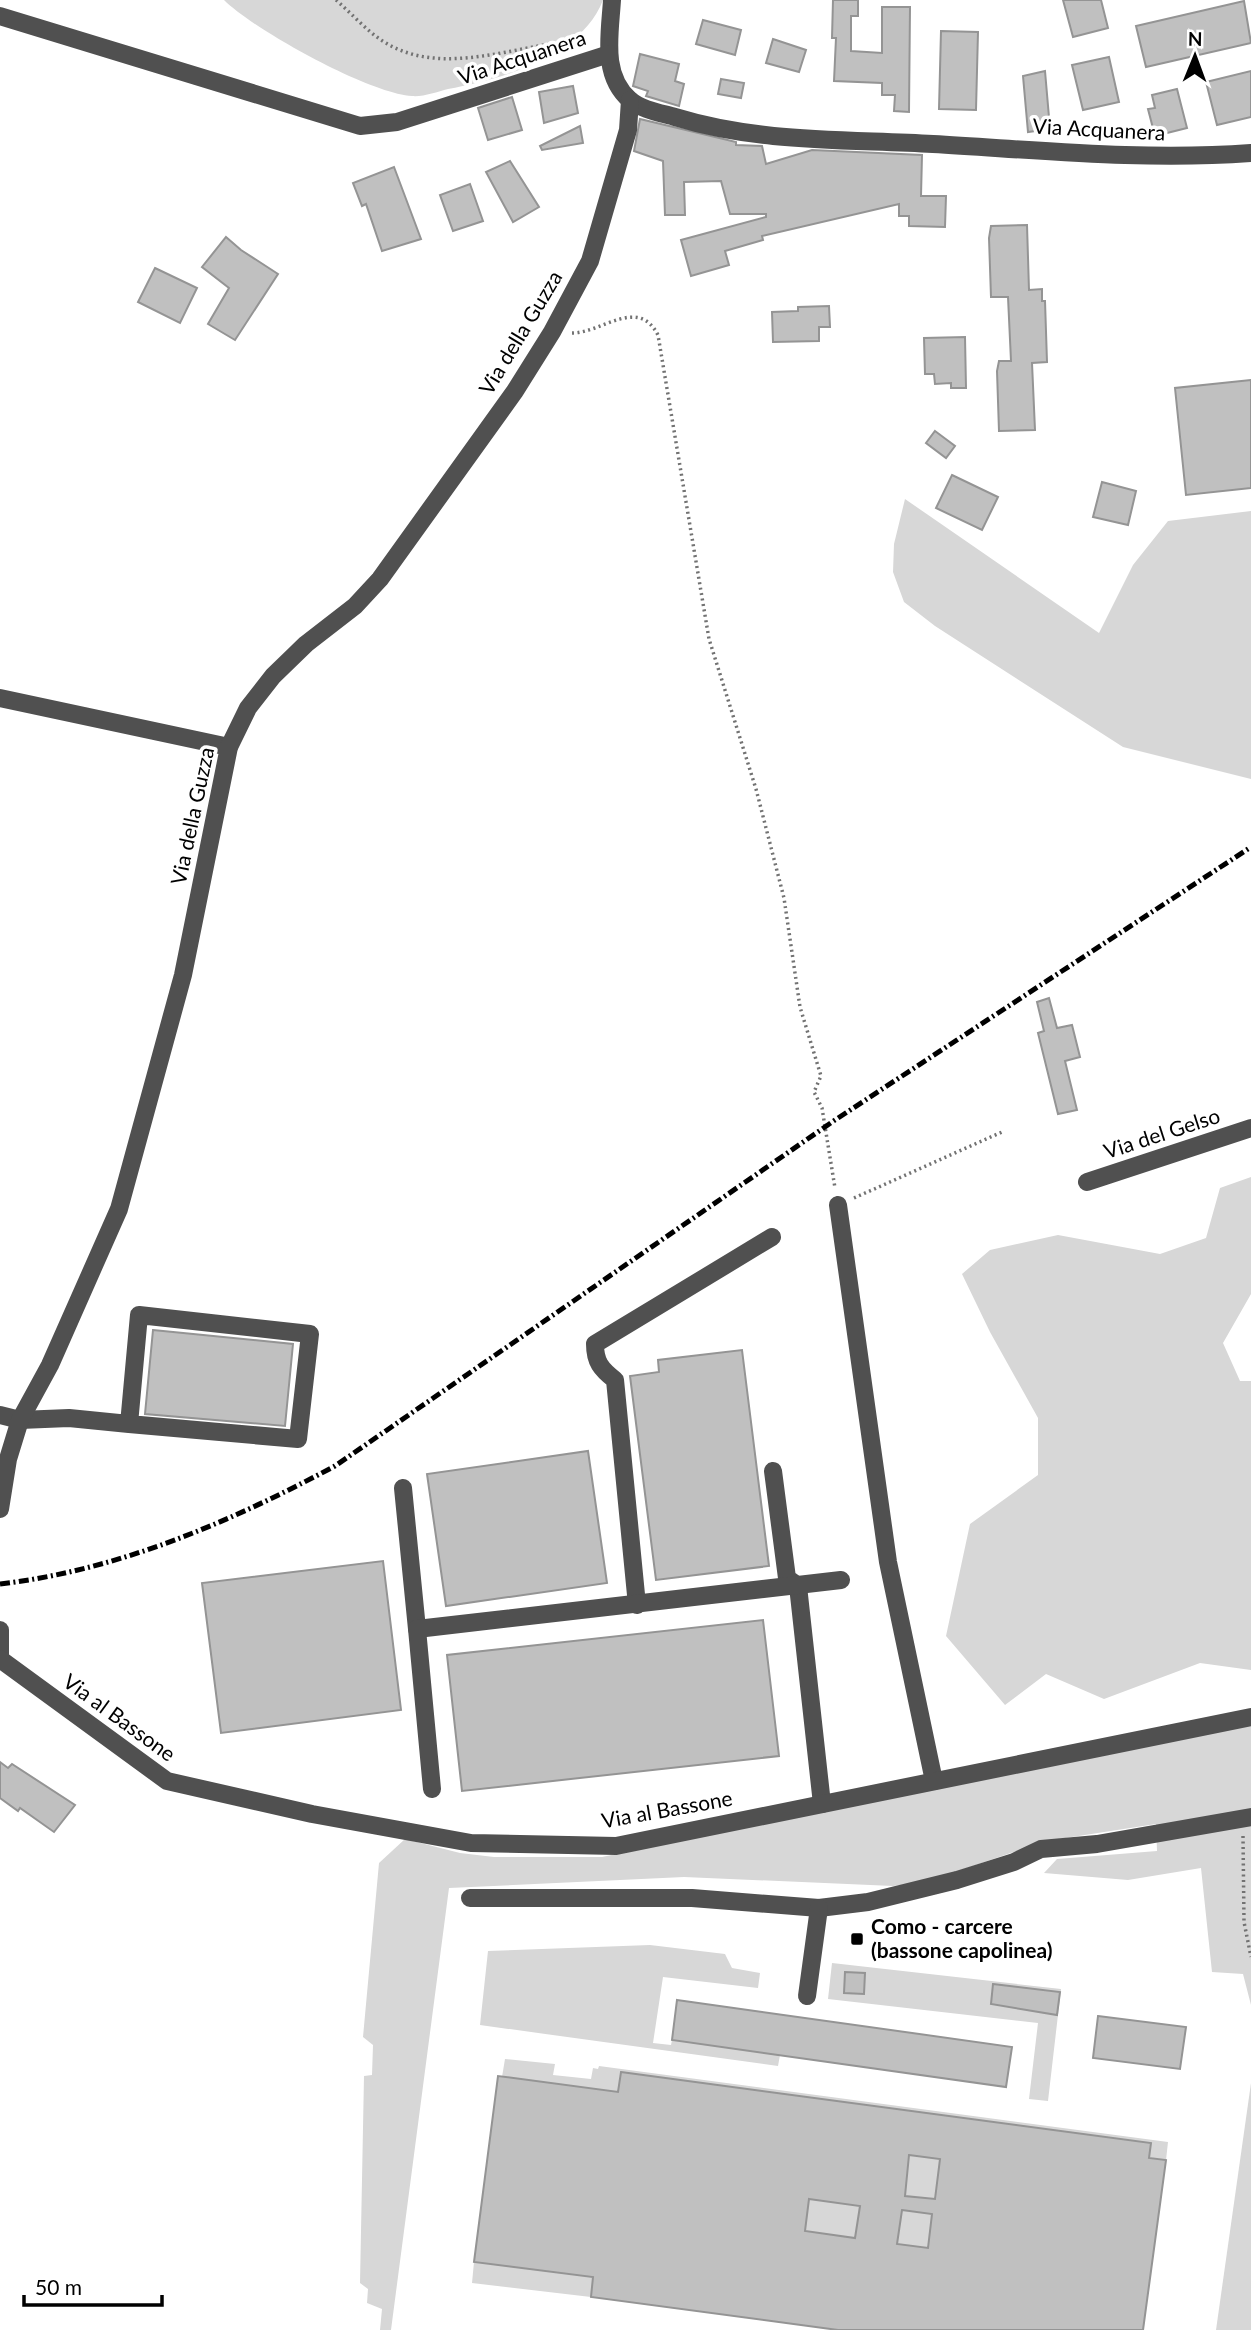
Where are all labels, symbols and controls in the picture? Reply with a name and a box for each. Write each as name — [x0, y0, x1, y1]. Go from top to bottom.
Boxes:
north arrow — [1160, 21, 1230, 91]
street label: Via Acquanera — [455, 24, 589, 89]
text: N — [1188, 27, 1203, 50]
street label: Via Acquanera — [1032, 113, 1166, 144]
street label: Via della Guzza — [473, 266, 566, 399]
street label: Via della Guzza — [165, 745, 218, 887]
street label: Via del Gelso — [1100, 1102, 1223, 1163]
street label: Via al Bassone — [59, 1668, 181, 1766]
street label: Via al Bassone — [599, 1785, 734, 1832]
place label: Como - carcere (bassone capolinea) — [871, 1913, 1052, 1962]
marker: Como - carcere (bassone capolinea) — [849, 1931, 865, 1947]
scale bar — [24, 2264, 163, 2308]
text: 50 m — [35, 2274, 82, 2299]

